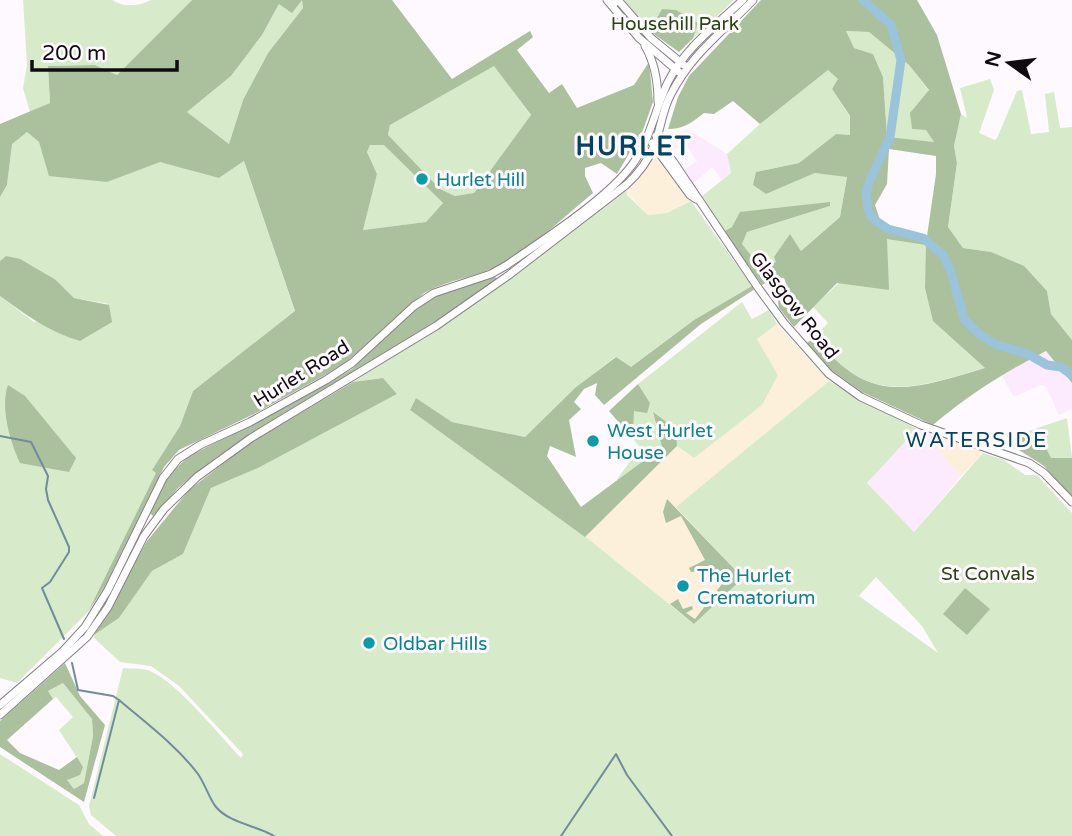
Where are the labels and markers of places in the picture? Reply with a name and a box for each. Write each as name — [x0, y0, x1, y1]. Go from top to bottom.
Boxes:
place label: Hurlet Hill — [436, 169, 525, 191]
marker: Hurlet Hill — [414, 171, 430, 187]
place label: West Hurlet House — [607, 420, 713, 464]
marker: West Hurlet House — [585, 433, 601, 449]
place label: The Hurlet Crematorium — [697, 565, 815, 609]
marker: The Hurlet Crematorium — [675, 578, 691, 594]
place label: Oldbar Hills — [383, 633, 487, 655]
marker: Oldbar Hills — [361, 635, 377, 651]

